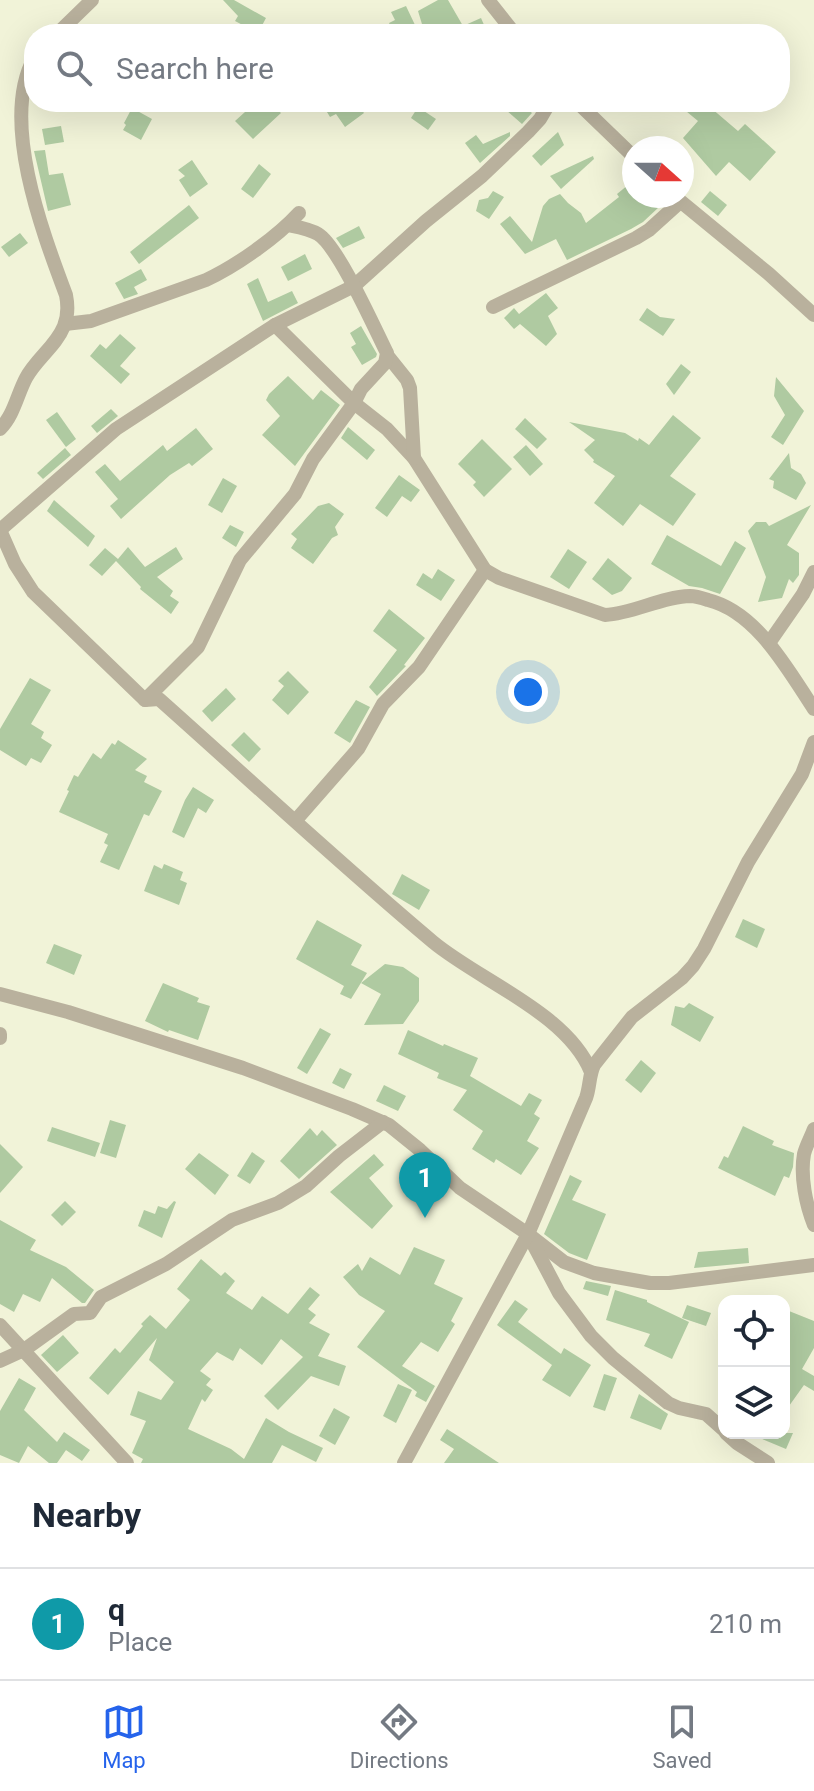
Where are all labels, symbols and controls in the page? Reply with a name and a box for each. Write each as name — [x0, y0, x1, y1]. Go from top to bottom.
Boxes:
search box — [24, 24, 790, 112]
icon: search — [52, 46, 96, 90]
text: Search here — [116, 51, 274, 86]
north arrow — [622, 136, 694, 208]
your location — [508, 672, 548, 712]
pin: 1 — [399, 1152, 451, 1218]
map controls — [718, 1295, 790, 1439]
button: locate — [718, 1295, 790, 1367]
button: layers — [718, 1367, 790, 1439]
text: Nearby — [32, 1495, 141, 1535]
text: q — [108, 1592, 125, 1627]
text: 1 — [51, 1609, 65, 1639]
text: 210 m — [709, 1609, 782, 1639]
text: Place — [108, 1627, 172, 1657]
tab: Map — [102, 1700, 146, 1773]
tab: Directions — [350, 1700, 449, 1773]
tab: Saved — [653, 1700, 712, 1773]

